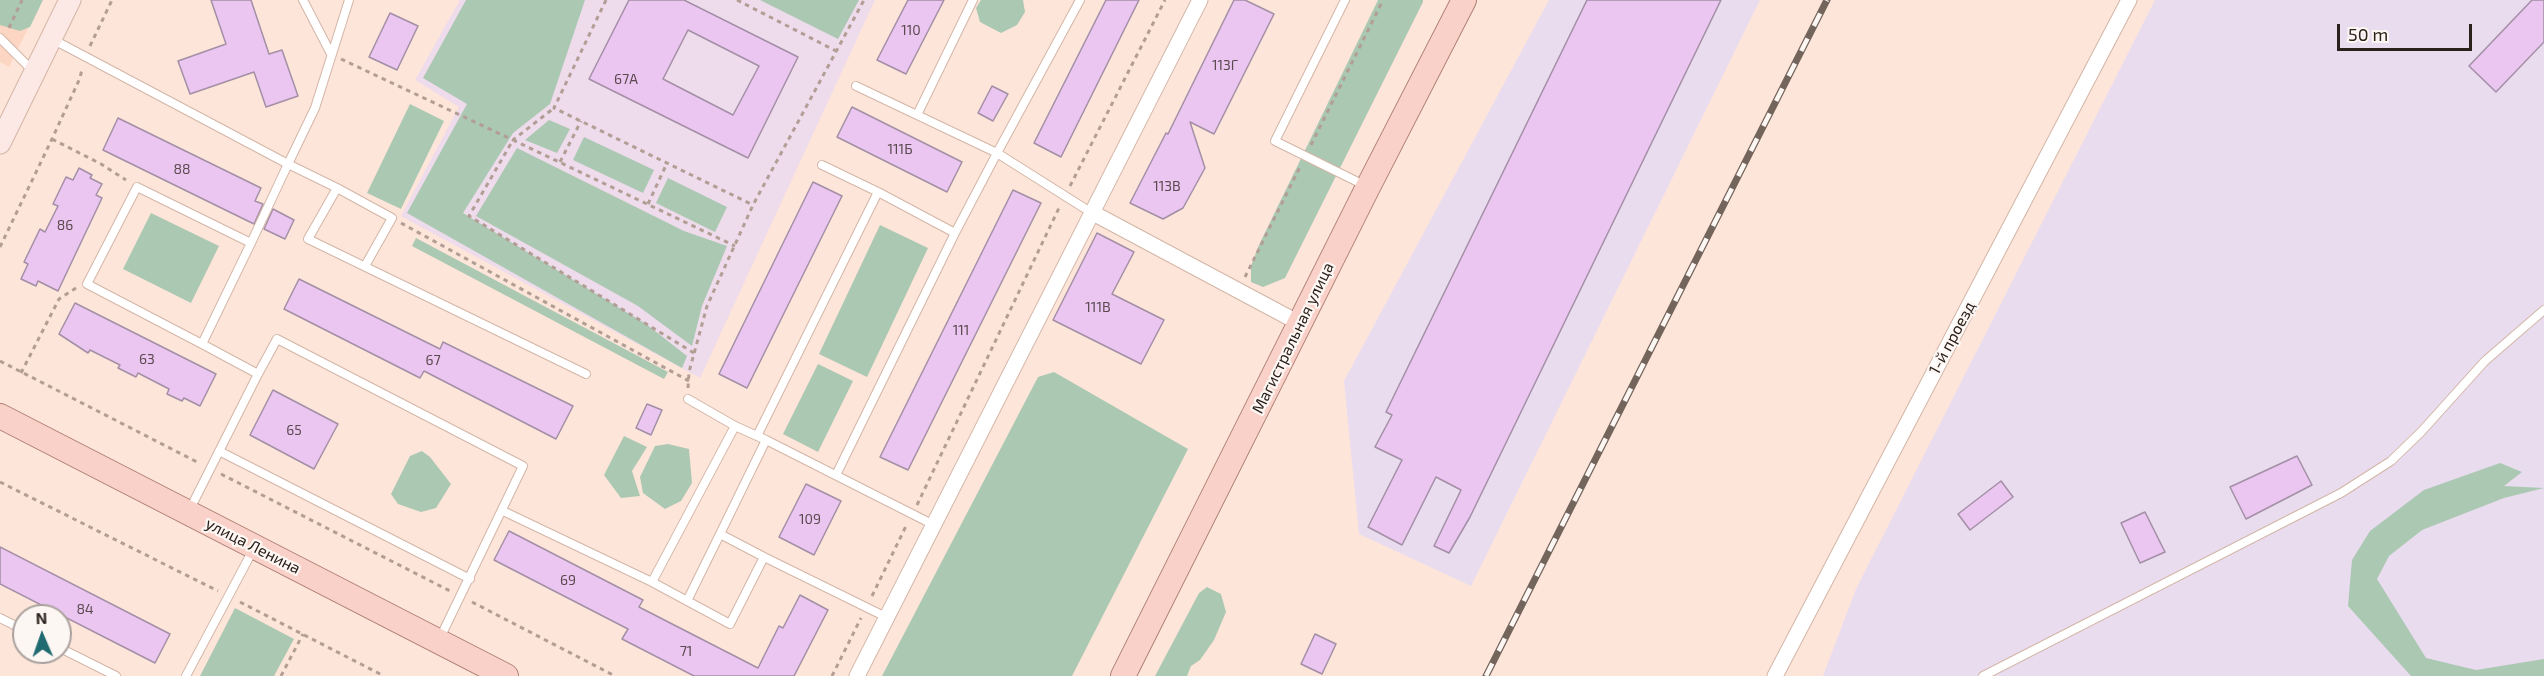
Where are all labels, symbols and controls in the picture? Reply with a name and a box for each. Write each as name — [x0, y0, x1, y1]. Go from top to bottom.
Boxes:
scale bar — [2340, 12, 2475, 50]
house number: 110 — [901, 22, 921, 38]
text: 50 m — [2348, 23, 2388, 45]
house number: 113Г — [1212, 57, 1238, 73]
house number: 67А — [614, 71, 638, 87]
house number: 111Б — [887, 141, 913, 157]
house number: 88 — [174, 161, 190, 177]
house number: 113В — [1153, 178, 1181, 194]
house number: 86 — [57, 217, 73, 233]
street label: Магистральная улица — [1248, 259, 1338, 417]
street label: 1-й проезд — [1925, 298, 1979, 378]
house number: 111В — [1085, 299, 1111, 315]
house number: 111 — [953, 322, 969, 338]
house number: 63 — [139, 351, 155, 367]
house number: 67 — [425, 352, 441, 368]
house number: 65 — [286, 422, 302, 438]
house number: 109 — [799, 511, 821, 527]
street label: улица Ленина — [202, 514, 304, 578]
house number: 69 — [560, 572, 576, 588]
house number: 84 — [76, 601, 94, 617]
north arrow — [12, 604, 72, 664]
text: N — [35, 608, 48, 627]
house number: 71 — [680, 643, 692, 659]

